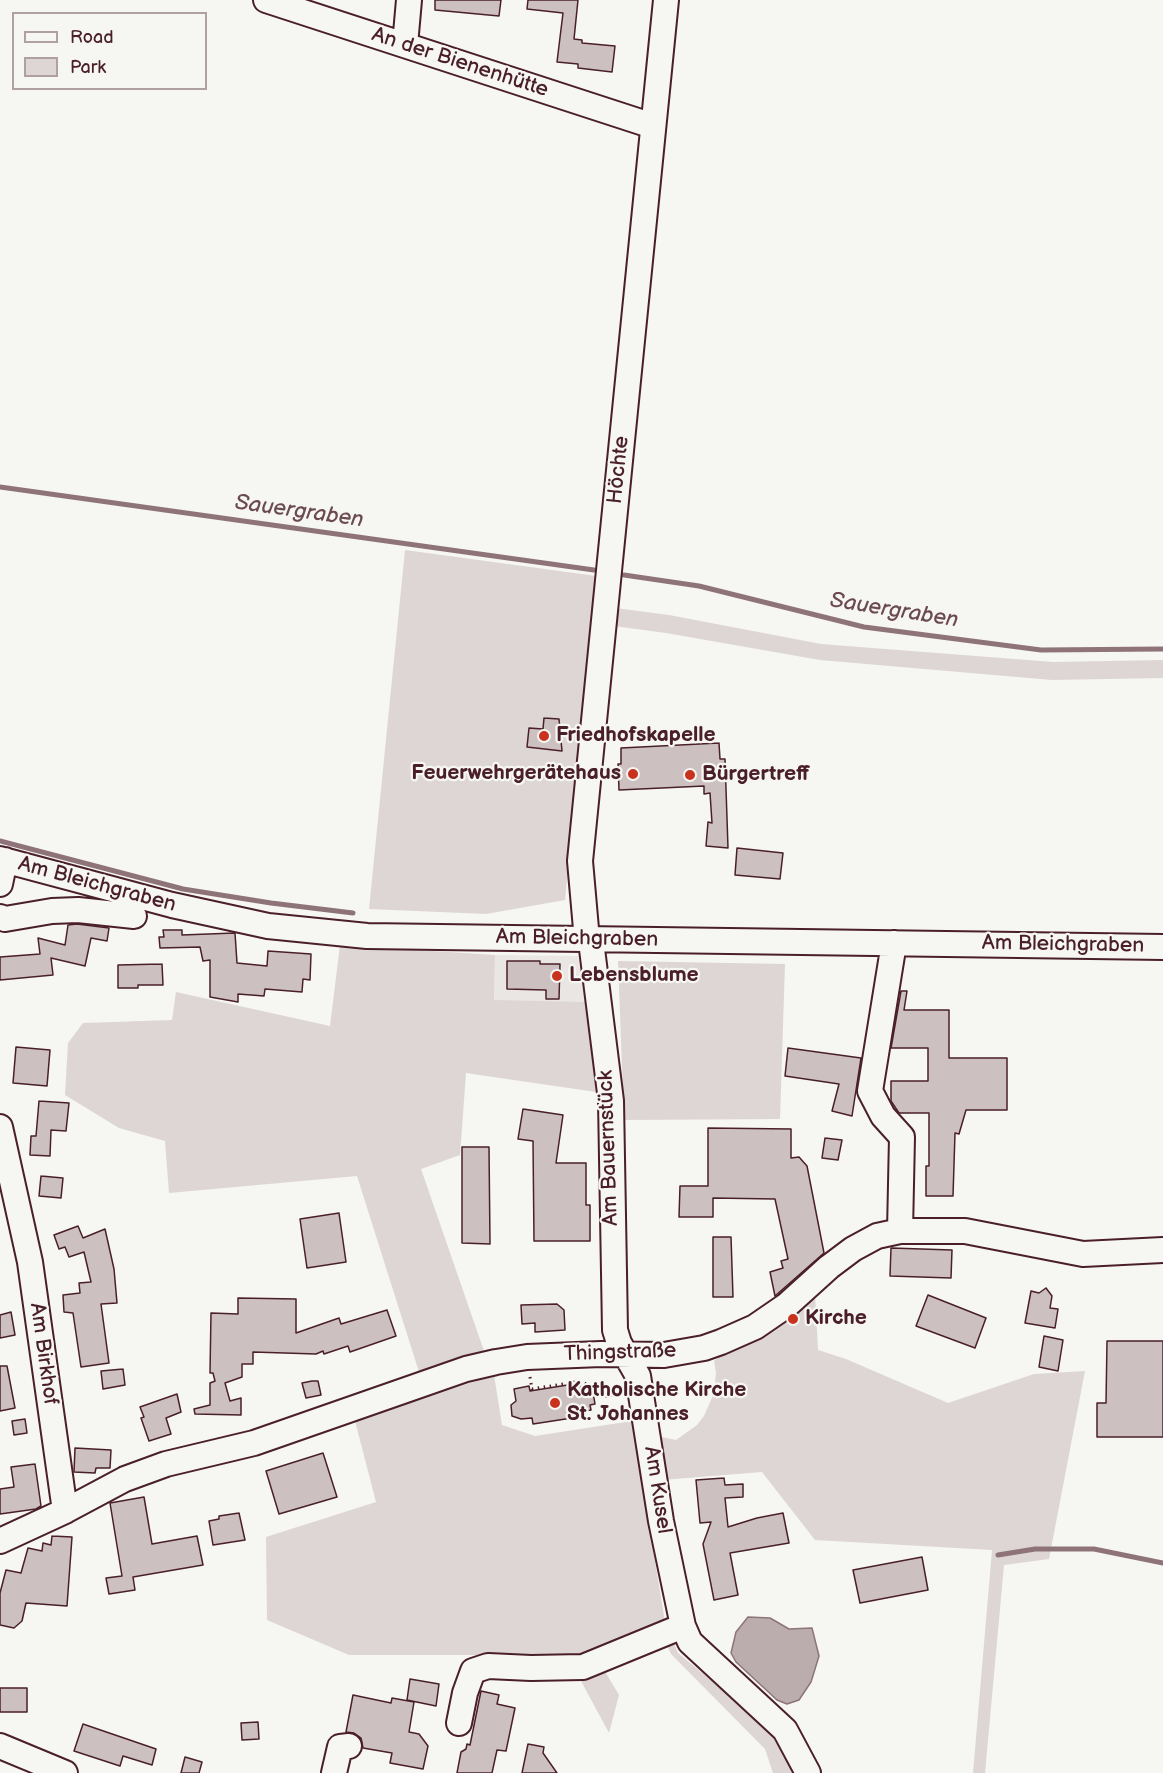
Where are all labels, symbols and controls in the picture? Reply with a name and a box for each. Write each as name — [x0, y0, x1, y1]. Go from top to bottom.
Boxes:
legend — [12, 12, 207, 90]
street label: An der Bienenhütte — [369, 23, 551, 103]
text: Road — [70, 27, 114, 48]
text: Park — [70, 57, 106, 78]
street label: Höchte — [603, 435, 635, 505]
water label: Sauergraben — [233, 490, 365, 534]
water label: Sauergraben — [828, 588, 960, 634]
place label: Friedhofskapelle — [556, 723, 716, 749]
marker: Friedhofskapelle — [537, 729, 551, 743]
place label: Feuerwehrgerätehaus — [411, 761, 621, 787]
place label: Bürgertreff — [702, 762, 810, 788]
marker: Feuerwehrgerätehaus — [626, 767, 640, 781]
marker: Bürgertreff — [683, 768, 697, 782]
street label: Am Bleichgraben — [15, 852, 179, 918]
street label: Am Bleichgraben — [496, 925, 658, 953]
street label: Am Bleichgraben — [982, 931, 1144, 959]
place label: Lebensblume — [569, 963, 699, 989]
marker: Lebensblume — [550, 969, 564, 983]
street label: Am Bauernstück — [594, 1070, 624, 1226]
street label: Am Birkhof — [23, 1301, 63, 1407]
place label: Kirche — [805, 1306, 867, 1332]
marker: Kirche — [786, 1312, 800, 1326]
street label: Thingstraße — [563, 1338, 677, 1368]
place label: Katholische Kirche St. Johannes — [567, 1378, 746, 1428]
marker: Katholische Kirche St. Johannes — [548, 1396, 562, 1410]
street label: Am Kusel — [638, 1444, 676, 1536]

